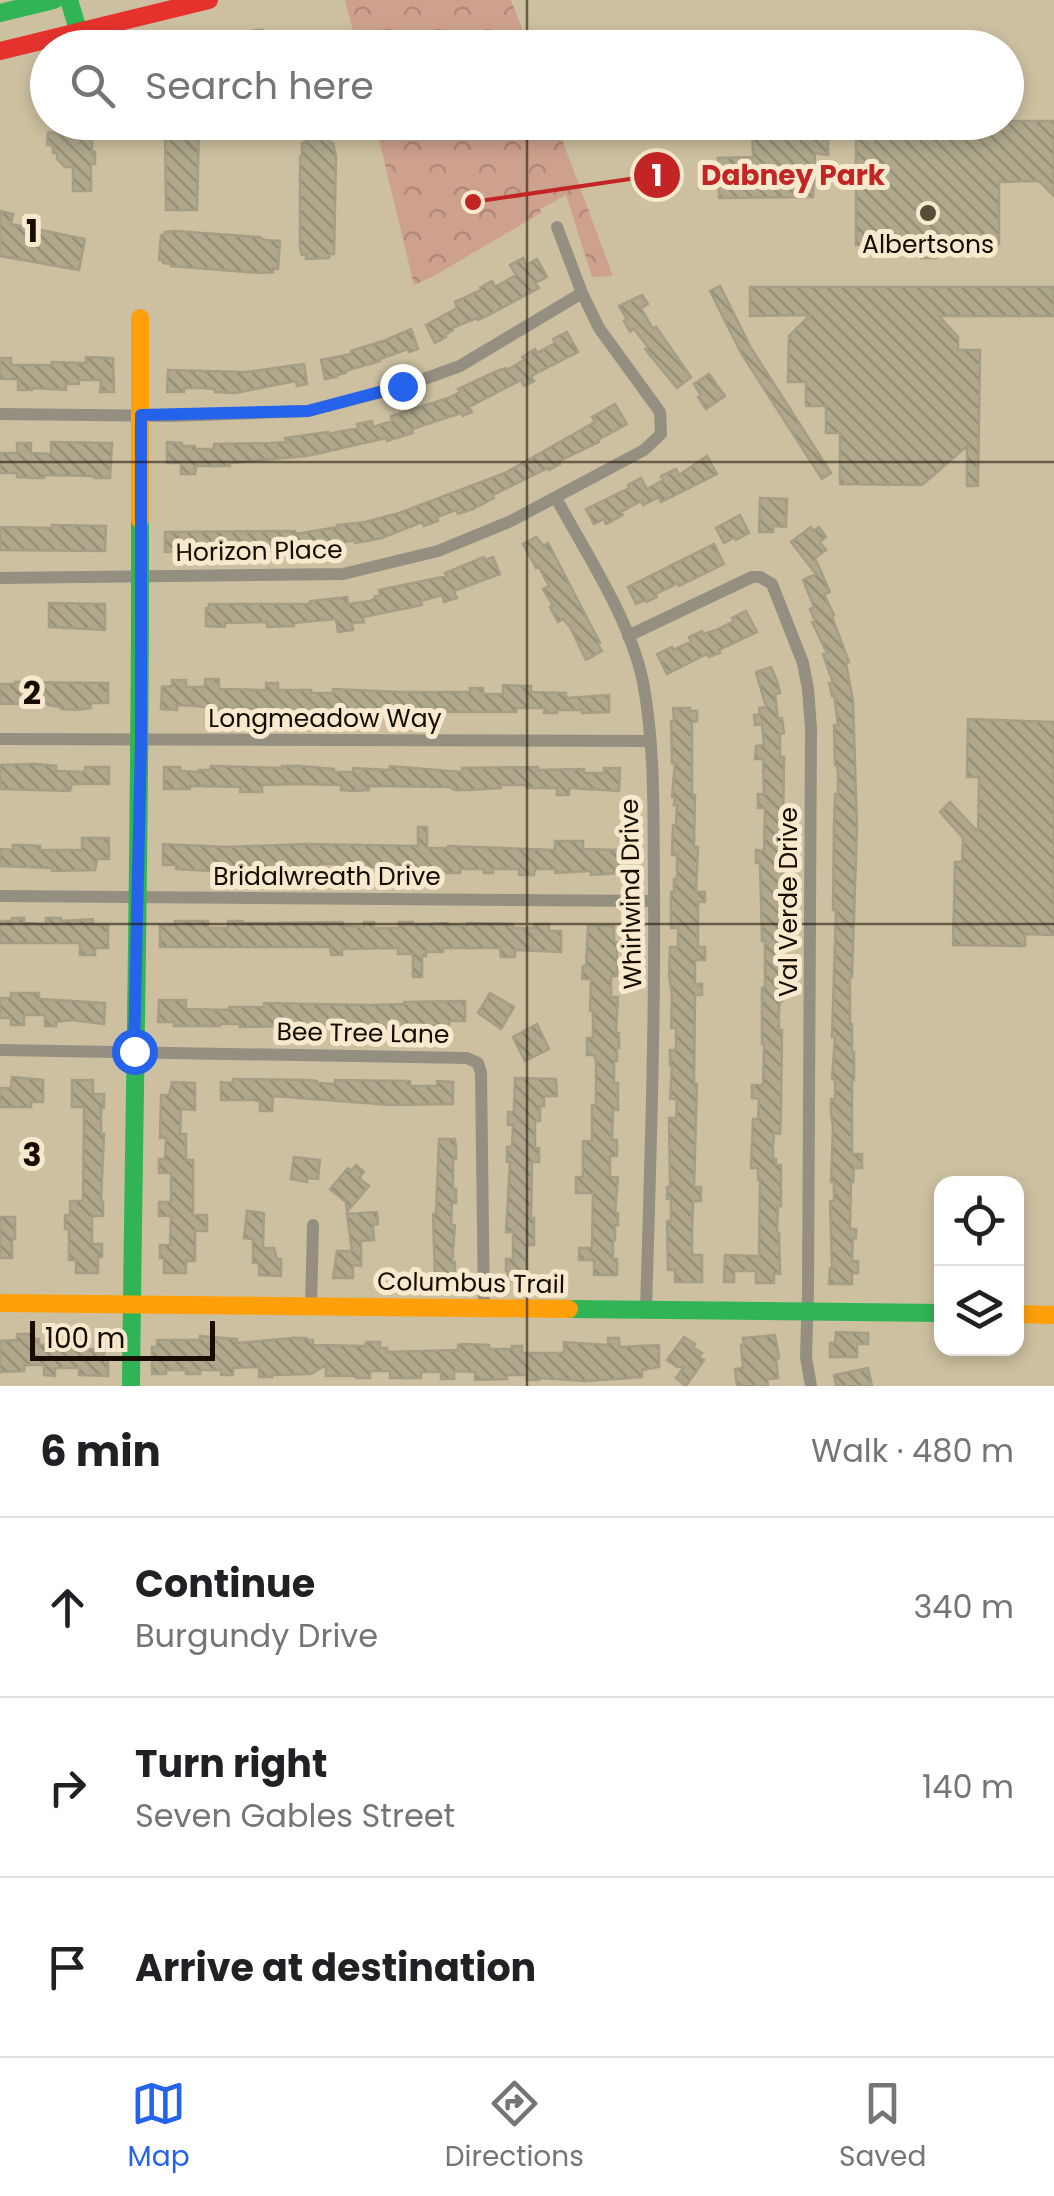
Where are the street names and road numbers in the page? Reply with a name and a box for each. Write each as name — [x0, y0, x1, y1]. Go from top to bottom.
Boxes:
street label: Horizon Place — [175, 532, 343, 570]
street label: Longmeadow Way — [208, 701, 442, 736]
street label: Whirlwind Drive — [612, 798, 650, 990]
street label: Val Verde Drive — [771, 807, 806, 997]
street label: Bridalwreath Drive — [213, 859, 441, 894]
street label: Bee Tree Lane — [276, 1014, 450, 1052]
street label: Columbus Trail — [377, 1264, 565, 1302]

